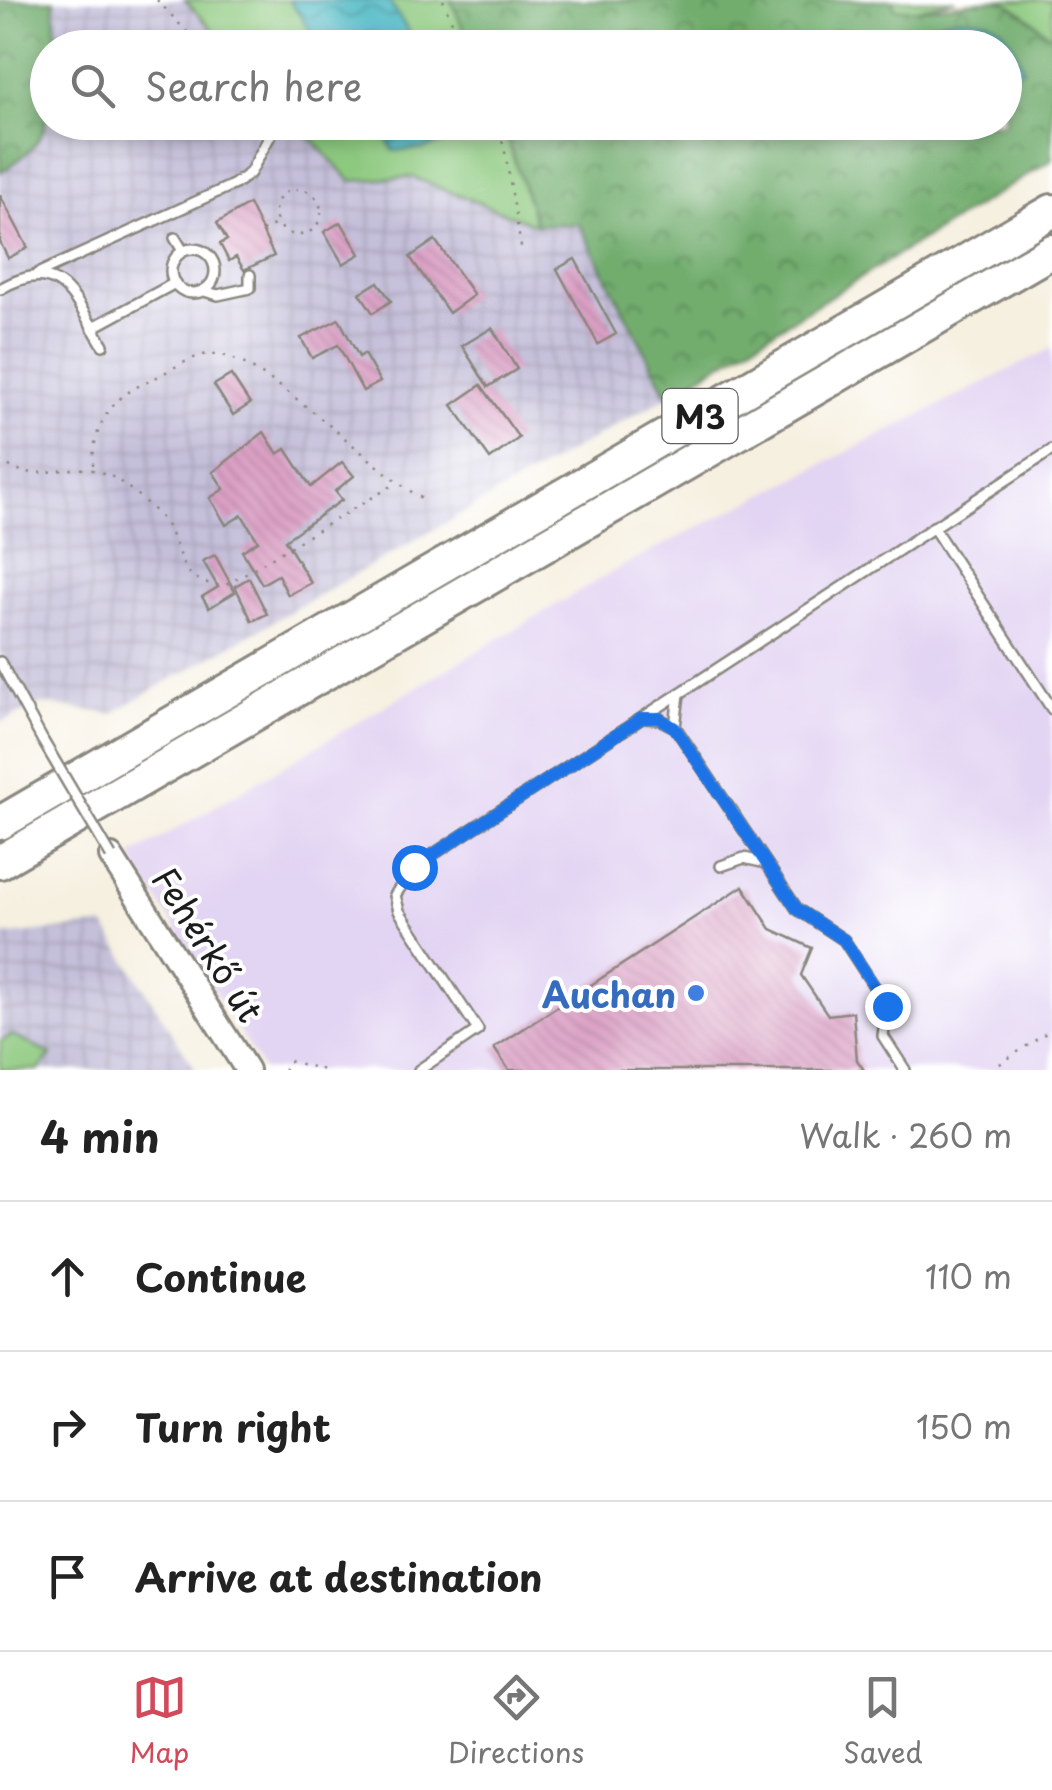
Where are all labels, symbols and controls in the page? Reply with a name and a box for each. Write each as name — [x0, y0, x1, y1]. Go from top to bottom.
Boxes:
search box — [30, 30, 1022, 140]
text: Search here — [145, 57, 362, 114]
icon: search — [65, 58, 120, 113]
road number: M3 — [662, 389, 738, 443]
route start — [392, 845, 438, 891]
street label: Fehérkő út — [140, 856, 278, 1032]
place label: Auchan — [542, 967, 676, 1020]
marker: Auchan — [685, 982, 707, 1004]
route end — [865, 984, 911, 1030]
text: 4 min — [40, 1104, 160, 1167]
text: Walk · 260 m — [799, 1111, 1012, 1159]
text: Continue — [135, 1248, 306, 1305]
icon: ahead — [40, 1249, 95, 1304]
text: 110 m — [925, 1252, 1012, 1300]
text: Turn right — [135, 1398, 331, 1455]
icon: right — [40, 1399, 95, 1454]
text: 150 m — [916, 1402, 1012, 1450]
text: Arrive at destination — [135, 1548, 543, 1605]
icon: arrive — [40, 1549, 95, 1604]
tab: Map — [129, 1670, 189, 1773]
tab: Directions — [448, 1670, 584, 1773]
tab: Saved — [843, 1670, 923, 1773]

